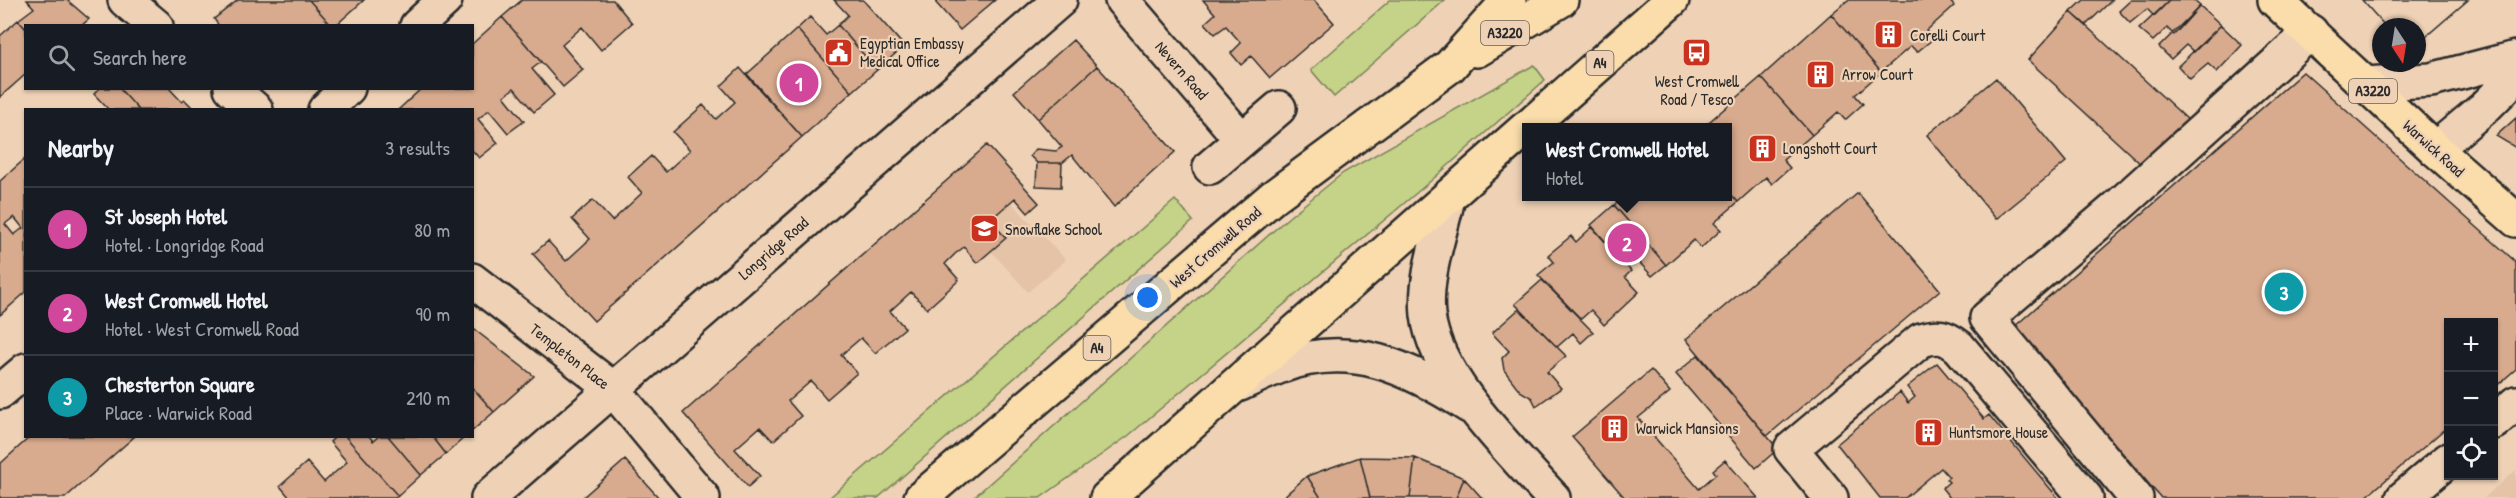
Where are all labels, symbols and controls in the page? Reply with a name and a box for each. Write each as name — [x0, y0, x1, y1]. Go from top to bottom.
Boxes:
north arrow — [2372, 18, 2426, 72]
building icon: Corelli Court — [1873, 19, 1905, 51]
road number: A3220 — [1481, 21, 1529, 45]
search box — [24, 24, 474, 90]
place label: Corelli Court — [1910, 24, 1986, 46]
place label: Egyptian Embassy Medical Office — [860, 32, 964, 72]
public building icon: Egyptian Embassy Medical Office — [823, 36, 855, 68]
street label: Nevern Road — [1150, 36, 1214, 104]
bus stop icon: West Cromwell Road / Tesco — [1681, 37, 1713, 69]
icon: search — [45, 41, 78, 74]
text: Search here — [93, 42, 187, 72]
road number: A4 — [1586, 51, 1614, 75]
building icon: Arrow Court — [1805, 58, 1837, 90]
pin: 1 — [780, 60, 818, 106]
place label: Arrow Court — [1842, 63, 1913, 85]
place label: West Cromwell Road / Tesco — [1655, 70, 1739, 110]
road number: A3220 — [2349, 79, 2397, 103]
street label: Warwick Road — [2398, 114, 2470, 182]
popup — [1522, 123, 1732, 201]
text: Nearby — [48, 130, 114, 165]
building icon: Longshott Court — [1746, 132, 1778, 164]
text: 3 results — [385, 134, 450, 161]
text: West Cromwell Hotel — [1546, 134, 1708, 164]
place label: Longshott Court — [1783, 137, 1878, 159]
text: Hotel — [1546, 164, 1583, 191]
text: St Joseph Hotel — [105, 201, 227, 231]
street label: West Cromwell Road — [1165, 201, 1265, 293]
street label: Longridge Road — [733, 211, 813, 285]
school or university icon: Snowflake School — [968, 213, 1000, 245]
text: 1 — [64, 216, 71, 243]
text: 80 m — [414, 216, 450, 243]
place label: Snowflake School — [1005, 218, 1103, 240]
pin: 2 — [1608, 220, 1646, 266]
text: Hotel · Longridge Road — [105, 231, 263, 258]
pin: 3 — [2264, 270, 2304, 314]
your location — [1133, 283, 1162, 312]
text: West Cromwell Hotel — [105, 285, 268, 315]
text: 2 — [63, 300, 72, 327]
text: 90 m — [416, 300, 450, 327]
text: Hotel · West Cromwell Road — [105, 315, 299, 342]
street label: Templeton Place — [525, 318, 615, 395]
map controls — [2444, 318, 2498, 480]
button: + — [2444, 318, 2498, 372]
road number: A4 — [1084, 336, 1110, 360]
text: Chesterton Square — [105, 369, 255, 399]
button: − — [2444, 372, 2498, 426]
text: 3 — [63, 384, 72, 411]
text: 210 m — [406, 384, 450, 411]
text: Place · Warwick Road — [105, 399, 252, 426]
building icon: Warwick Mansions — [1599, 412, 1631, 444]
building icon: Huntsmore House — [1912, 416, 1944, 448]
place label: Warwick Mansions — [1636, 417, 1738, 439]
place label: Huntsmore House — [1949, 421, 2049, 443]
button: locate — [2444, 426, 2498, 480]

